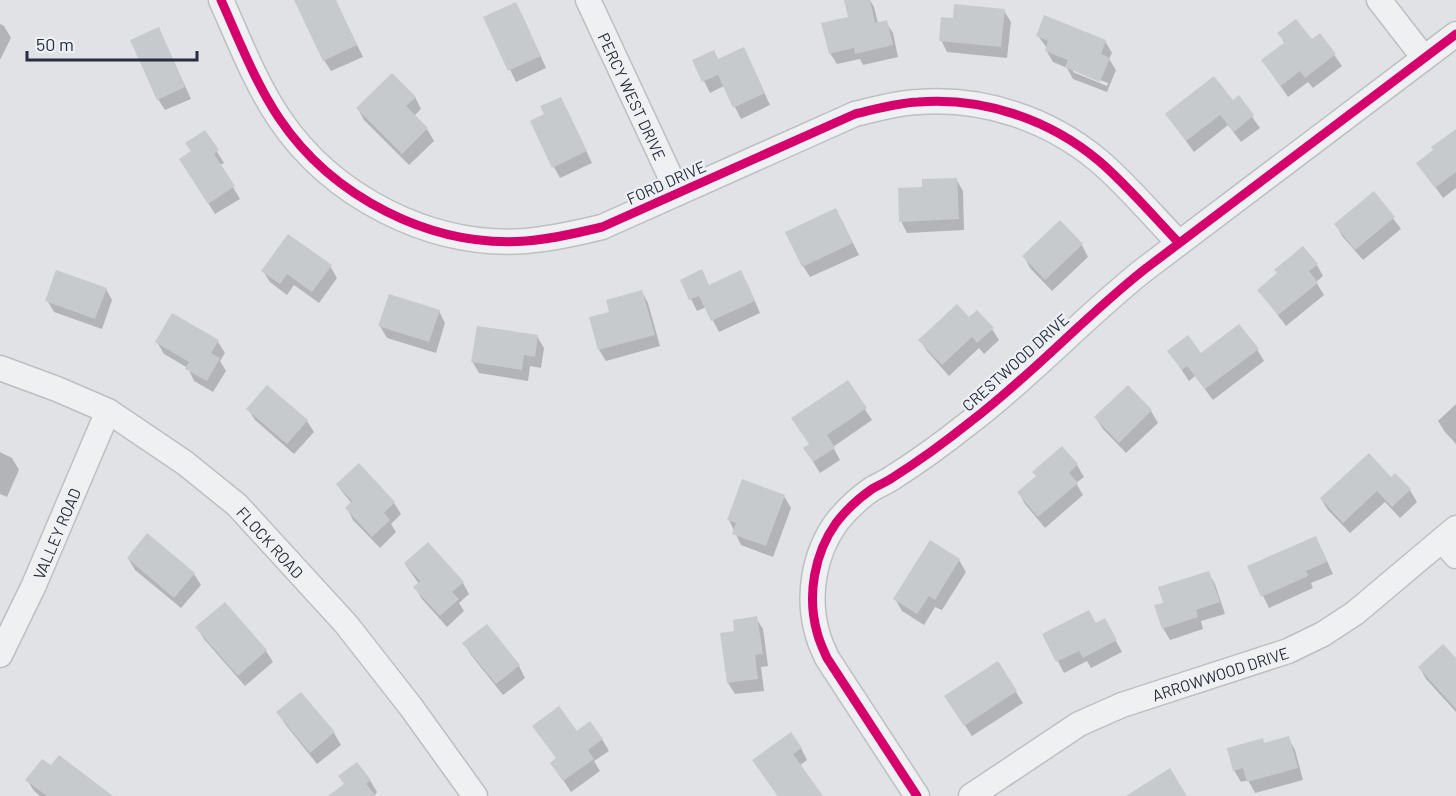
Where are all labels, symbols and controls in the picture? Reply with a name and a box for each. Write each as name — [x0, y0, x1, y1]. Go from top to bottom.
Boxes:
scale bar — [27, 24, 196, 62]
street label: PERCY WEST DRIVE — [595, 29, 671, 163]
text: 50 m — [36, 33, 74, 55]
street label: FORD DRIVE — [624, 156, 708, 208]
street label: CRESTWOOD DRIVE — [958, 309, 1072, 415]
street label: VALLEY ROAD — [28, 485, 84, 582]
street label: FLOCK ROAD — [233, 502, 308, 581]
street label: ARROWWOOD DRIVE — [1149, 642, 1291, 704]

